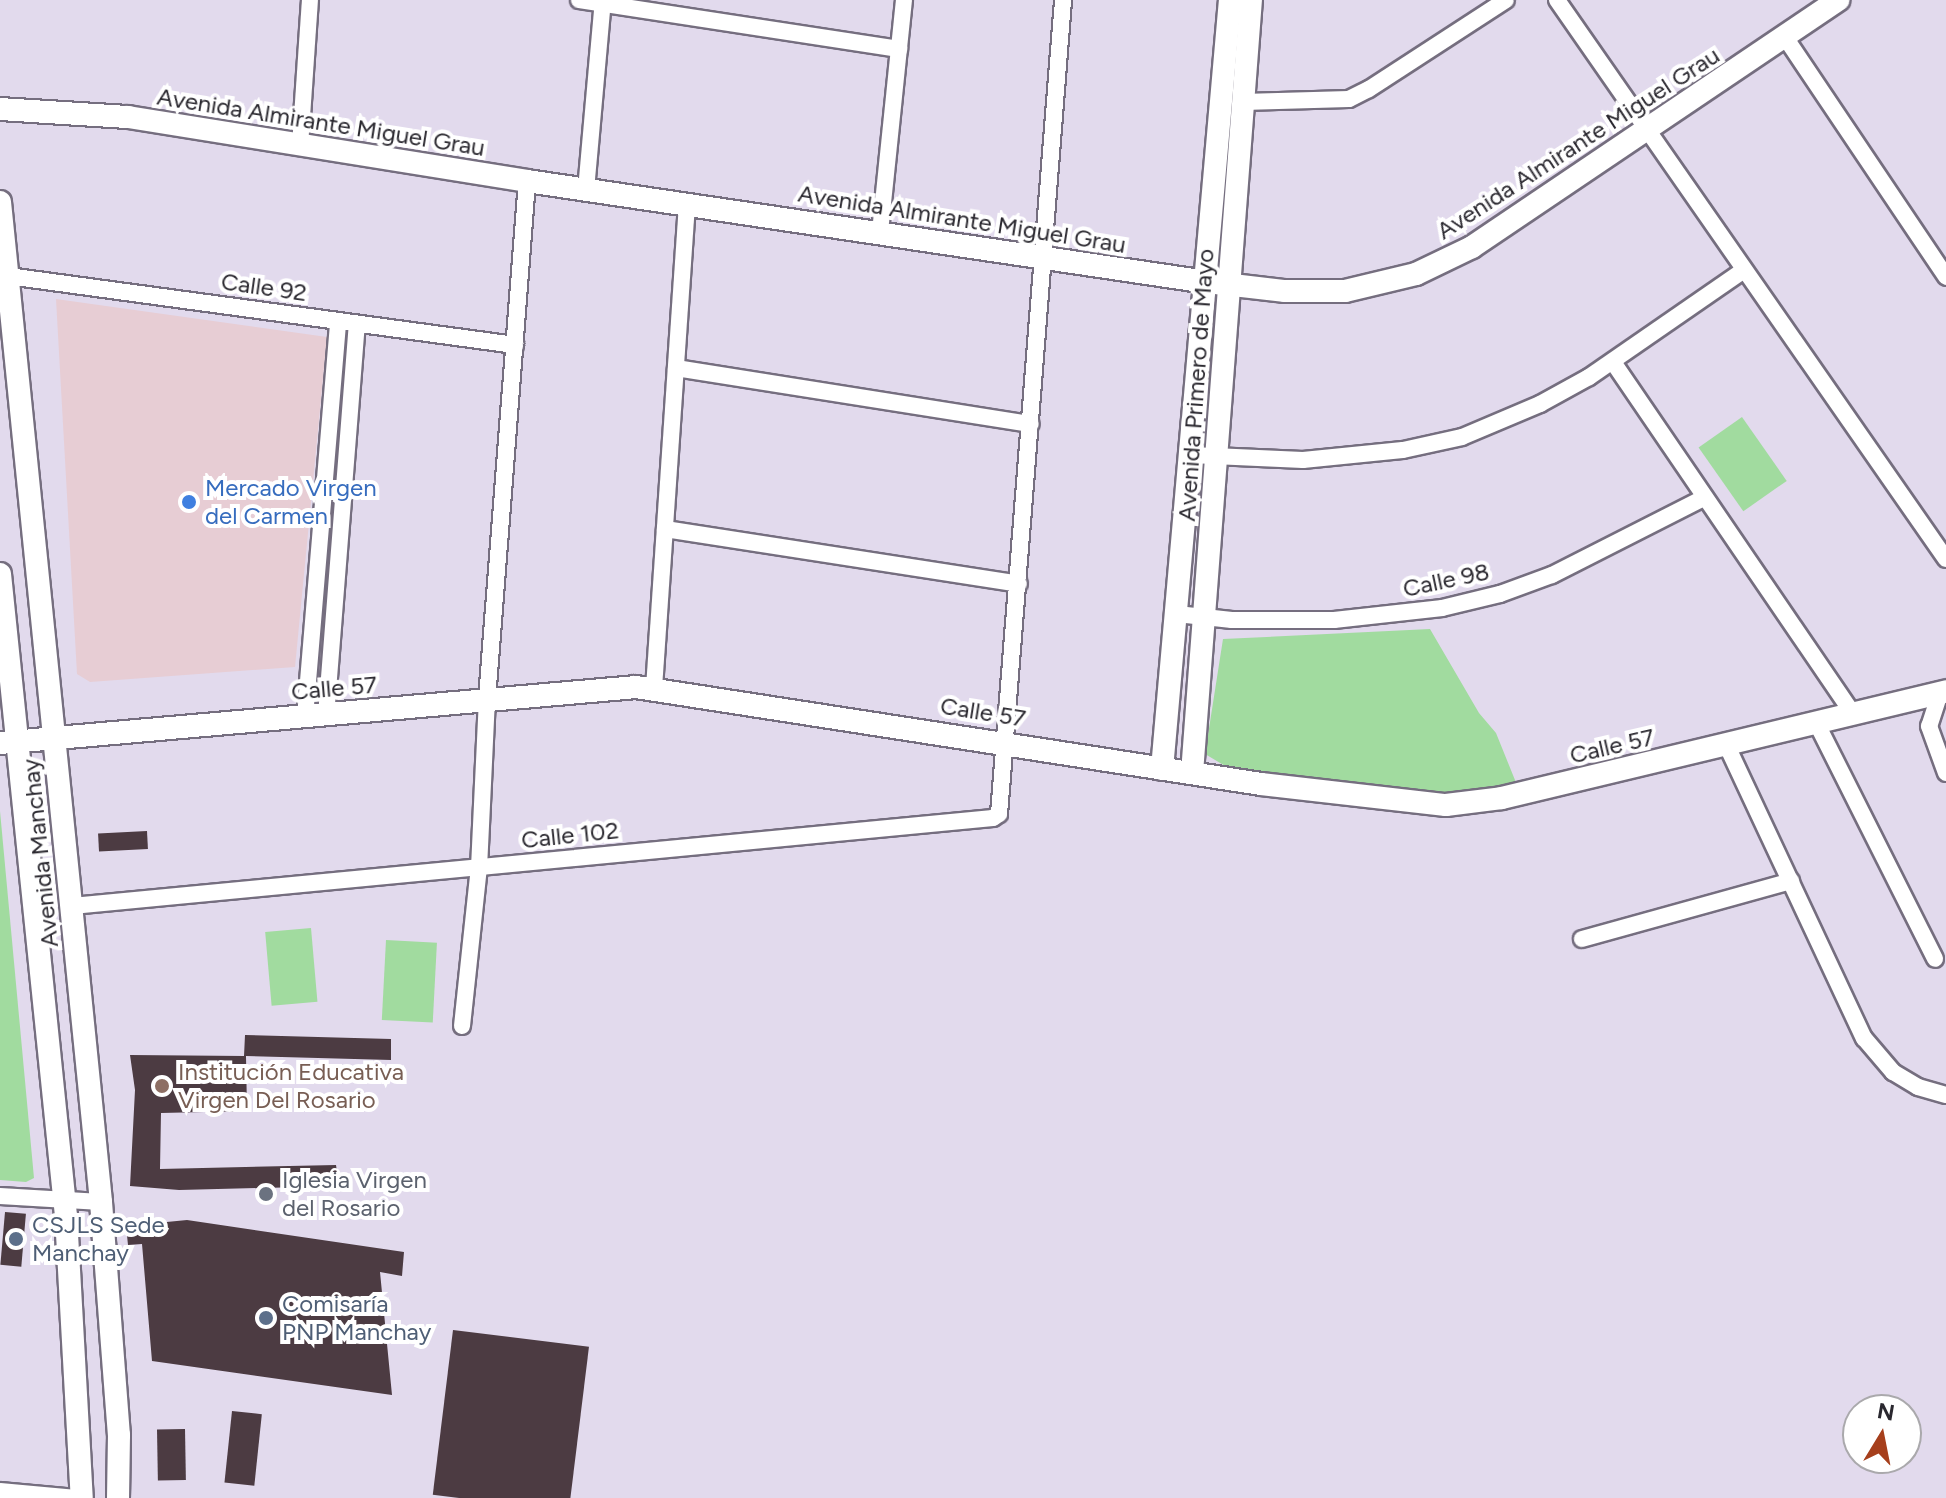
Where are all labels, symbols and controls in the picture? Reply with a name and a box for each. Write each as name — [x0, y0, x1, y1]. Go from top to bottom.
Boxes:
street label: Avenida Almirante Miguel Grau — [1431, 41, 1725, 245]
street label: Avenida Almirante Miguel Grau — [155, 82, 487, 162]
street label: Avenida Almirante Miguel Grau — [796, 179, 1128, 259]
street label: Avenida Primero de Mayo — [1172, 248, 1220, 522]
street label: Calle 92 — [219, 267, 309, 307]
place label: Mercado Virgen del Carmen — [205, 474, 377, 530]
marker: Mercado Virgen del Carmen — [180, 493, 198, 511]
street label: Calle 98 — [1400, 557, 1492, 603]
street label: Calle 57 — [290, 670, 378, 706]
street label: Calle 57 — [938, 691, 1028, 733]
street label: Calle 57 — [1567, 722, 1657, 770]
street label: Avenida Manchay — [16, 757, 64, 949]
street label: Calle 102 — [520, 816, 620, 854]
place label: Institución Educativa Virgen Del Rosario — [178, 1058, 404, 1114]
marker: Institución Educativa Virgen Del Rosario — [153, 1077, 171, 1095]
place label: Iglesia Virgen del Rosario — [282, 1166, 427, 1222]
marker: Iglesia Virgen del Rosario — [257, 1185, 275, 1203]
place label: CSJLS Sede Manchay — [32, 1211, 165, 1267]
marker: CSJLS Sede Manchay — [7, 1230, 25, 1248]
place label: Comisaría PNP Manchay — [282, 1290, 431, 1346]
marker: Comisaría PNP Manchay — [257, 1309, 275, 1327]
north arrow — [1842, 1394, 1922, 1474]
text: N — [1875, 1397, 1897, 1427]

